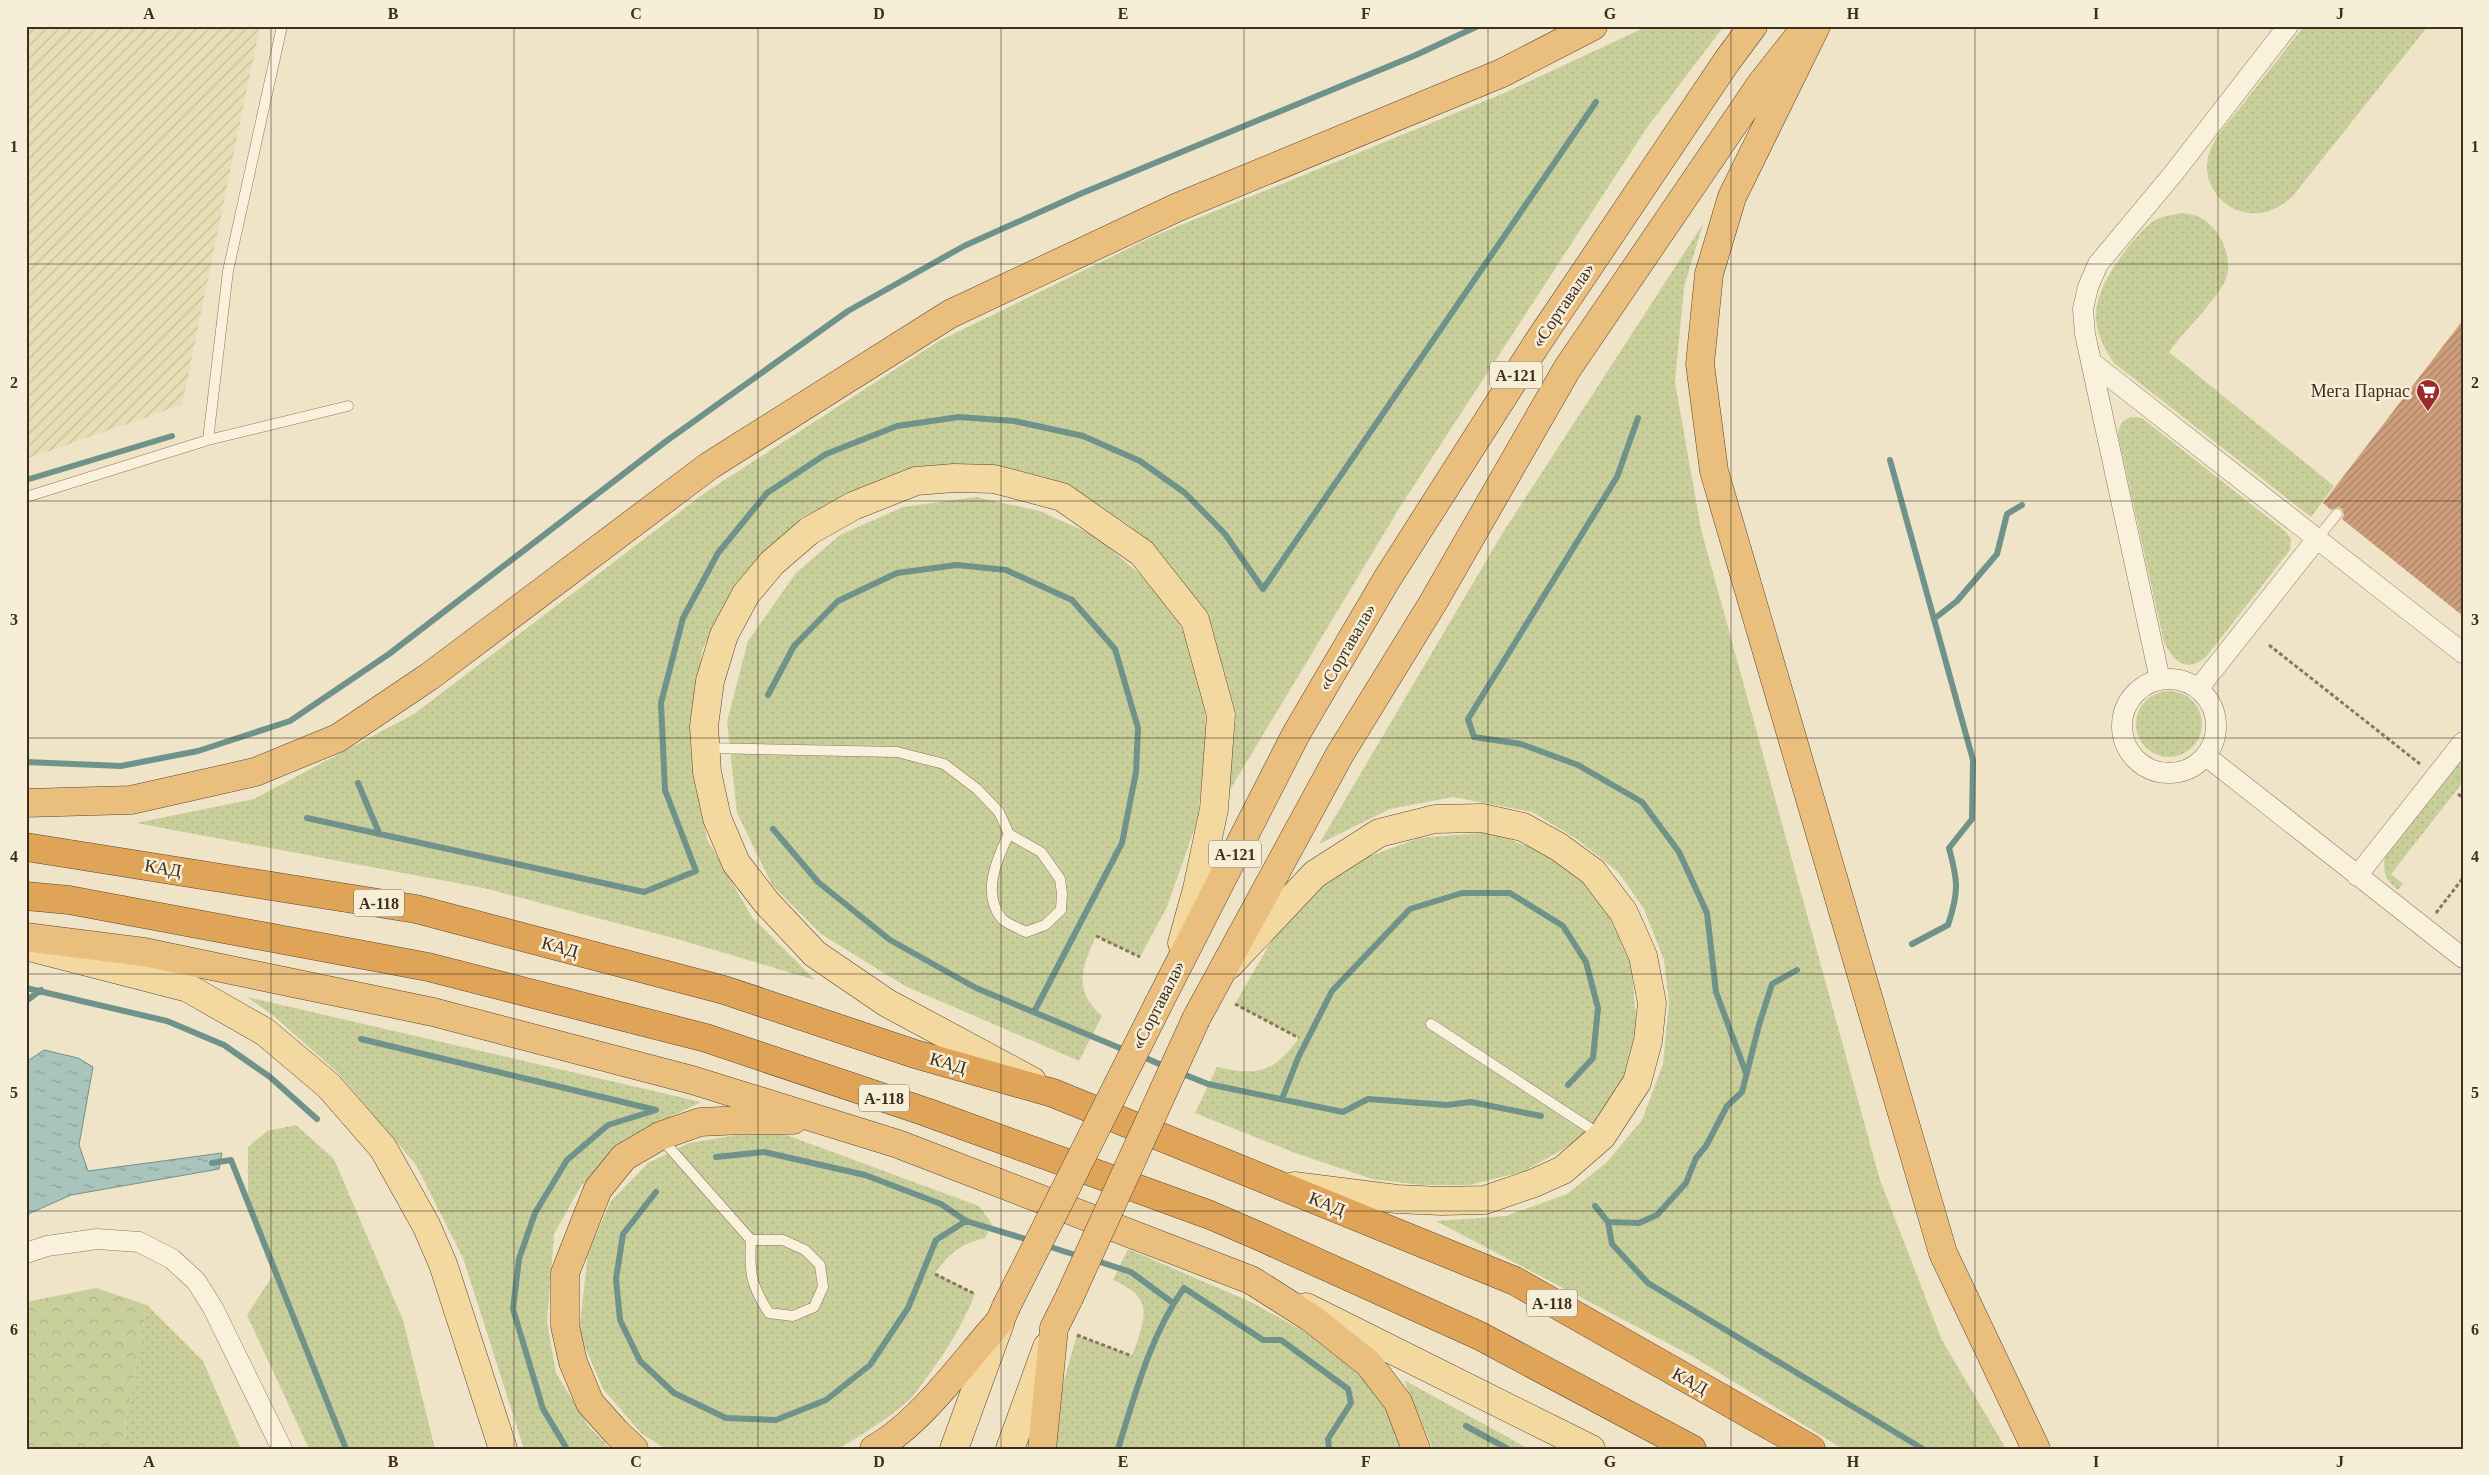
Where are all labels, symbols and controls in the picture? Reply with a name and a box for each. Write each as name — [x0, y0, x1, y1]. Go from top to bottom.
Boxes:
text: A — [143, 5, 155, 22]
text: B — [388, 5, 399, 22]
text: C — [630, 5, 642, 22]
text: D — [873, 5, 885, 22]
text: E — [1118, 5, 1128, 22]
text: F — [1361, 5, 1371, 22]
text: G — [1604, 5, 1617, 22]
text: H — [1847, 5, 1860, 22]
text: I — [2093, 5, 2099, 22]
text: J — [2336, 5, 2344, 22]
text: 1 — [10, 138, 18, 155]
text: 1 — [2471, 138, 2479, 155]
street label: «Сортавала» — [1528, 259, 1598, 351]
road number: А-121 — [1490, 362, 1542, 388]
text: 2 — [10, 374, 18, 391]
text: 2 — [2471, 374, 2479, 391]
supermarket icon: Мега Парнас — [2415, 378, 2441, 412]
place label: Мега Парнас — [2311, 381, 2410, 401]
street label: «Сортавала» — [1314, 600, 1380, 694]
text: 3 — [10, 611, 18, 628]
text: 3 — [2471, 611, 2479, 628]
road number: А-121 — [1209, 841, 1261, 868]
text: 4 — [10, 848, 18, 865]
text: 4 — [2471, 848, 2479, 865]
street label: КАД — [143, 855, 183, 881]
road number: А-118 — [354, 890, 404, 916]
street label: КАД — [539, 933, 581, 961]
street label: «Сортавала» — [1127, 957, 1189, 1053]
street label: КАД — [927, 1048, 969, 1078]
text: 5 — [10, 1084, 18, 1101]
road number: А-118 — [859, 1084, 909, 1112]
text: 5 — [2471, 1084, 2479, 1101]
street label: КАД — [1306, 1188, 1348, 1220]
road number: А-118 — [1527, 1290, 1577, 1316]
text: 6 — [10, 1321, 18, 1338]
text: 6 — [2471, 1321, 2479, 1338]
street label: КАД — [1669, 1363, 1711, 1399]
text: A — [143, 1453, 155, 1470]
text: B — [388, 1453, 399, 1470]
text: C — [630, 1453, 642, 1470]
text: D — [873, 1453, 885, 1470]
text: E — [1118, 1453, 1128, 1470]
text: F — [1361, 1453, 1371, 1470]
text: G — [1604, 1453, 1617, 1470]
text: H — [1847, 1453, 1860, 1470]
text: I — [2093, 1453, 2099, 1470]
text: J — [2336, 1453, 2344, 1470]

